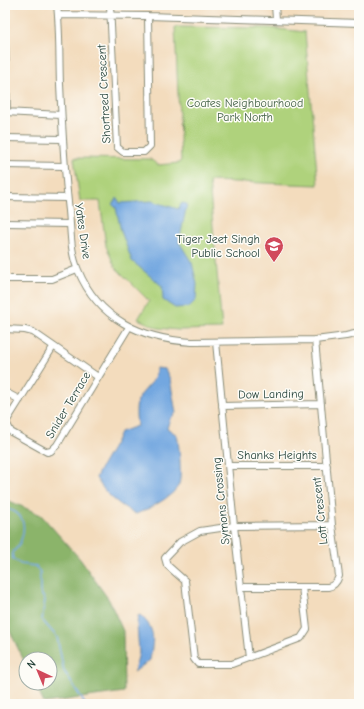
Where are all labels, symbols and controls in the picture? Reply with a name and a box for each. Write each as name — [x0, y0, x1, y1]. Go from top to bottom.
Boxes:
street label: Shortreed Crescent — [94, 44, 114, 144]
park label: Coates Neighbourhood Park North — [187, 96, 303, 124]
street label: Yates Drive — [72, 202, 94, 260]
place label: Tiger Jeet Singh Public School — [176, 232, 260, 260]
school or university icon: Tiger Jeet Singh Public School — [263, 235, 285, 263]
street label: Snider Terrace — [42, 369, 94, 441]
street label: Dow Landing — [238, 386, 304, 402]
street label: Shanks Heights — [237, 448, 317, 462]
street label: Symons Crossing — [209, 457, 233, 545]
street label: Lott Crescent — [309, 476, 330, 545]
north arrow — [18, 651, 58, 691]
text: N — [24, 657, 39, 671]

